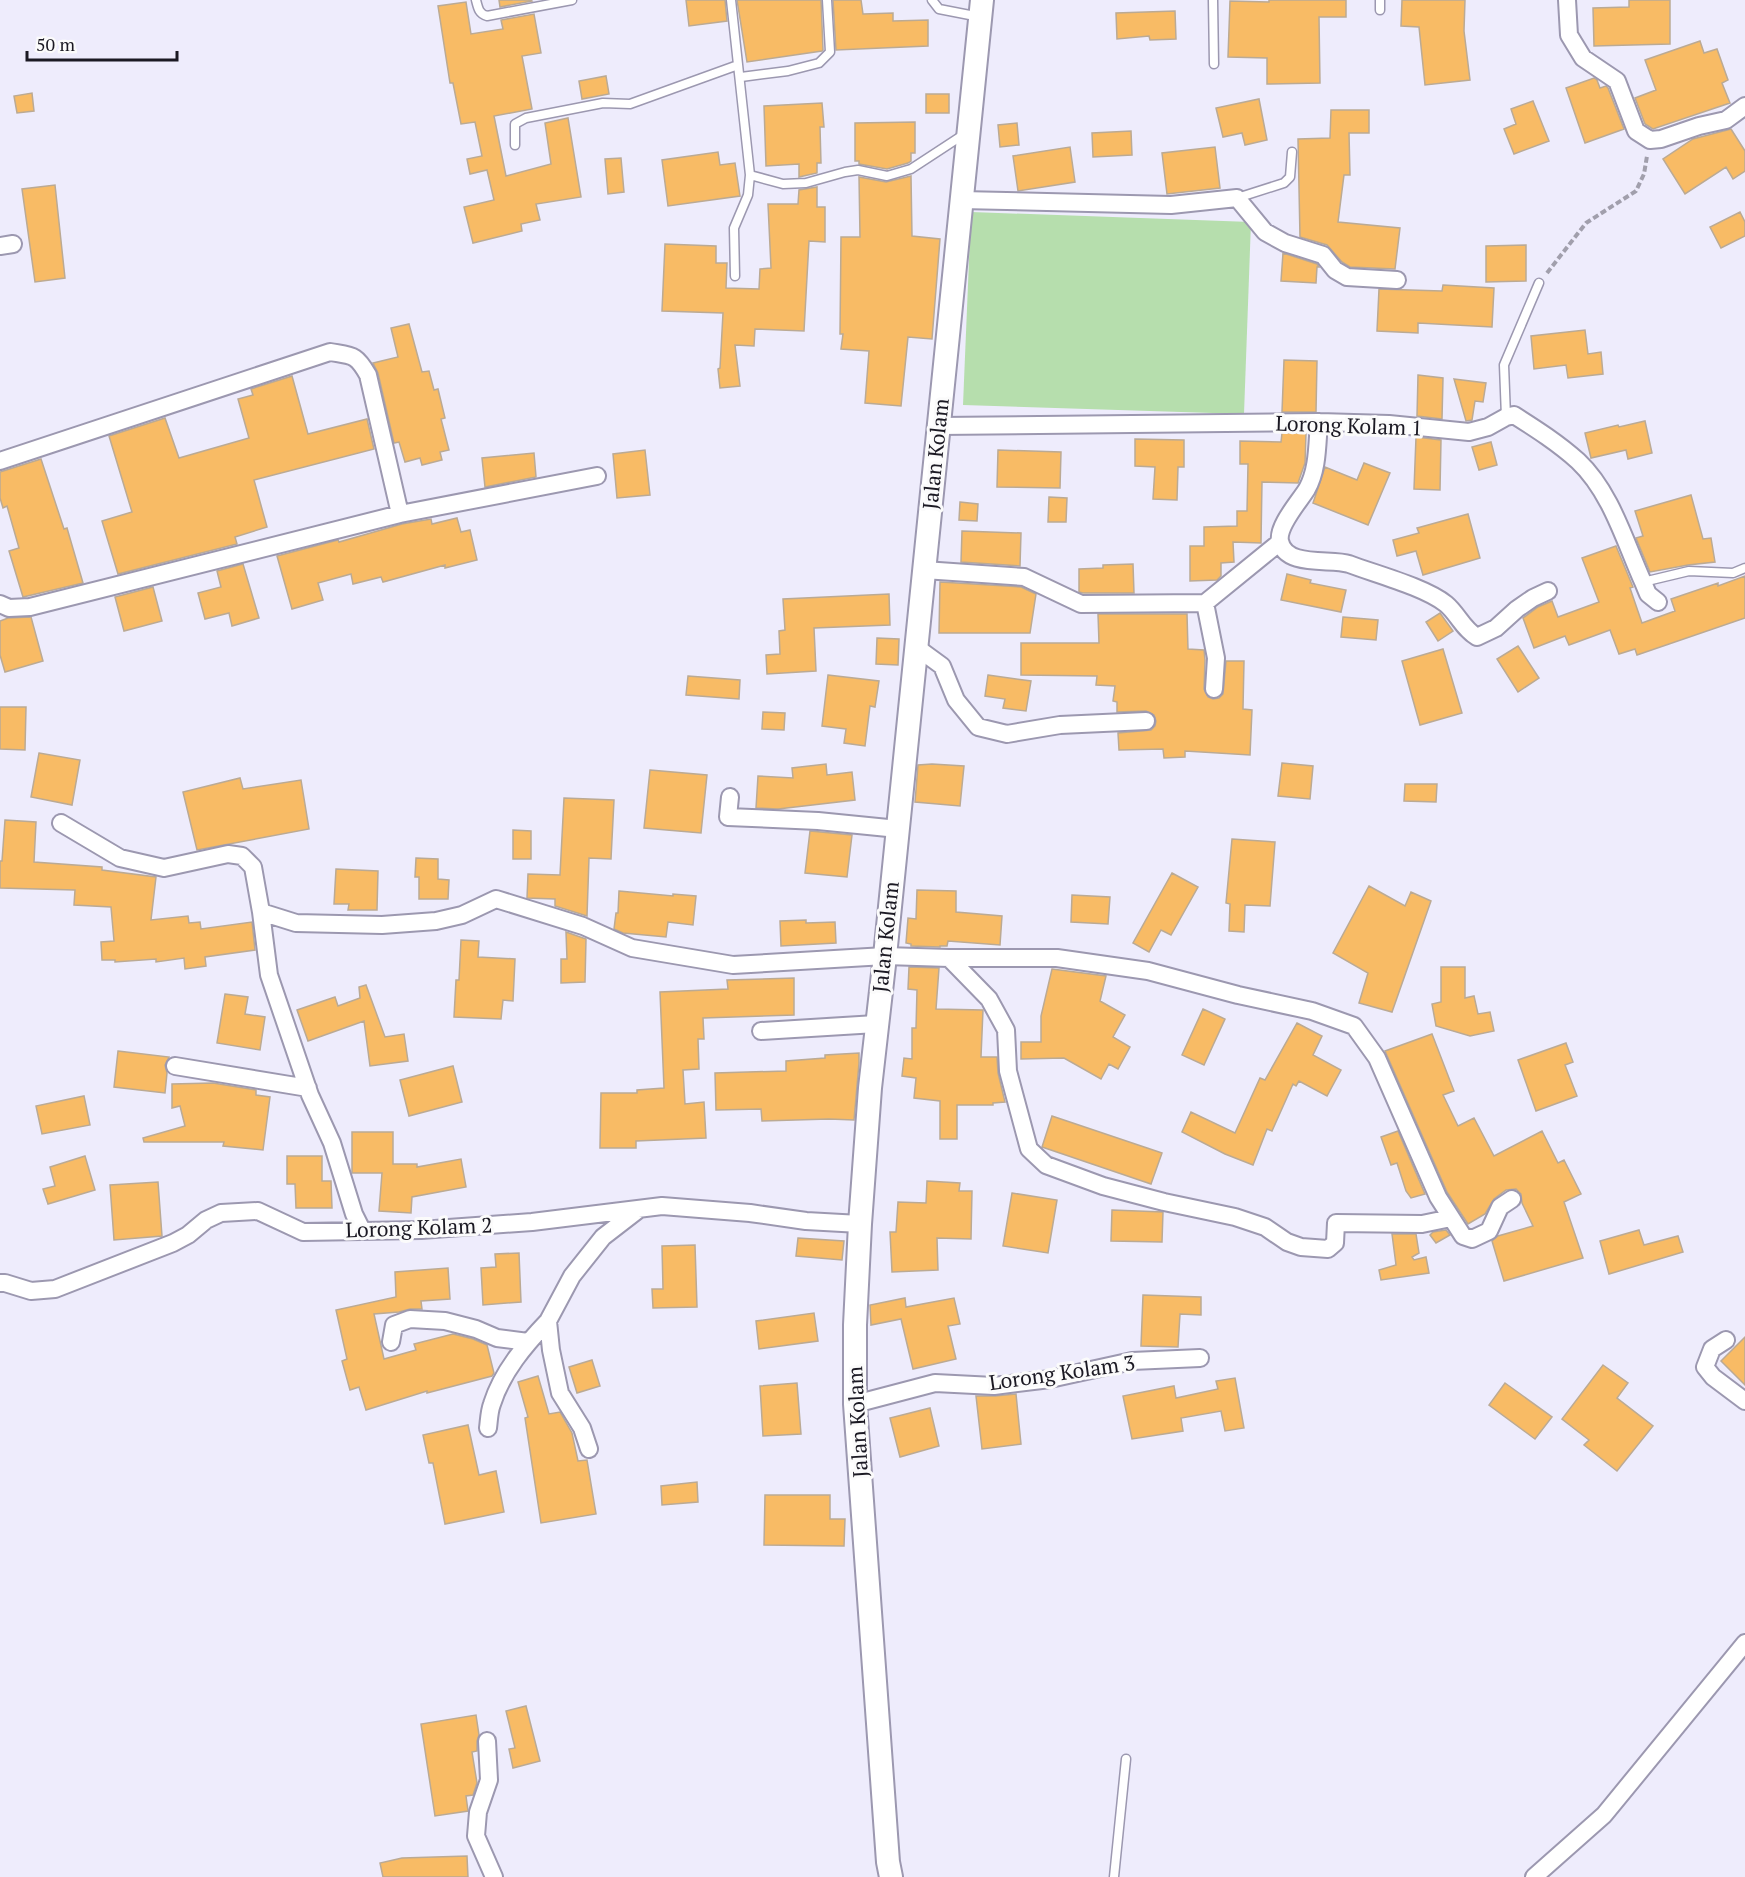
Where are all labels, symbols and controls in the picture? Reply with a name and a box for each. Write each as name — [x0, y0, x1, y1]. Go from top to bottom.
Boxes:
scale bar — [27, 24, 177, 62]
text: 50 m — [36, 32, 76, 56]
street label: Jalan Kolam — [915, 397, 955, 511]
street label: Lorong Kolam 1 — [1275, 408, 1423, 442]
street label: Jalan Kolam — [865, 880, 905, 994]
street label: Lorong Kolam 2 — [345, 1210, 493, 1244]
street label: Lorong Kolam 3 — [987, 1348, 1137, 1396]
street label: Jalan Kolam — [840, 1366, 874, 1478]

